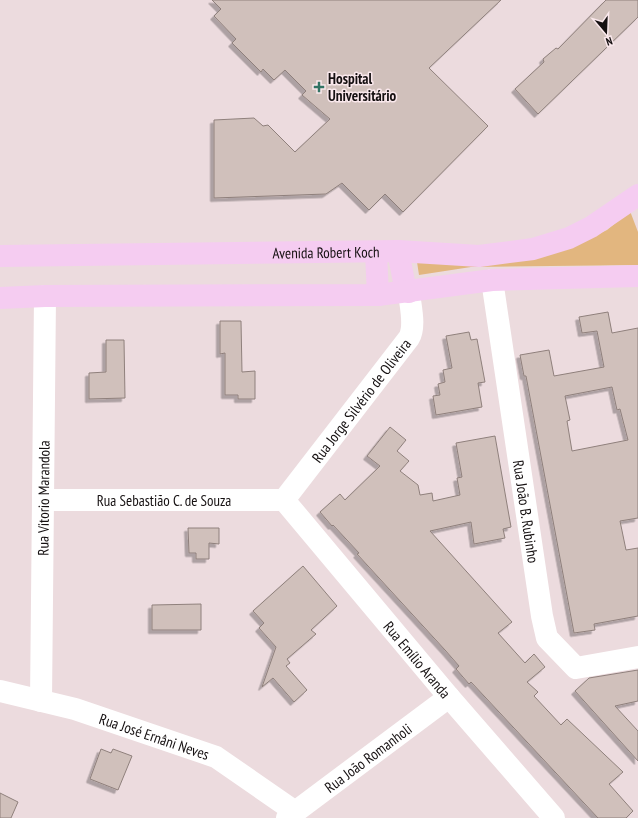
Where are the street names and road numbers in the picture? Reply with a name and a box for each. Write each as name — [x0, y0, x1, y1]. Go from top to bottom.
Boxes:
street label: Avenida Robert Koch — [272, 242, 380, 262]
street label: Rua Jorge Silvério de Oliveira — [307, 334, 415, 466]
street label: Rua Vitorio Marandola — [33, 440, 53, 556]
street label: Rua João B. Rubinho — [509, 459, 543, 564]
street label: Rua Sebastião C. de Souza — [97, 491, 231, 510]
street label: Rua Emílio Aranda — [380, 617, 455, 702]
street label: Rua José Ernâni Neves — [97, 709, 212, 764]
street label: Rua João Romanholi — [321, 719, 415, 796]

